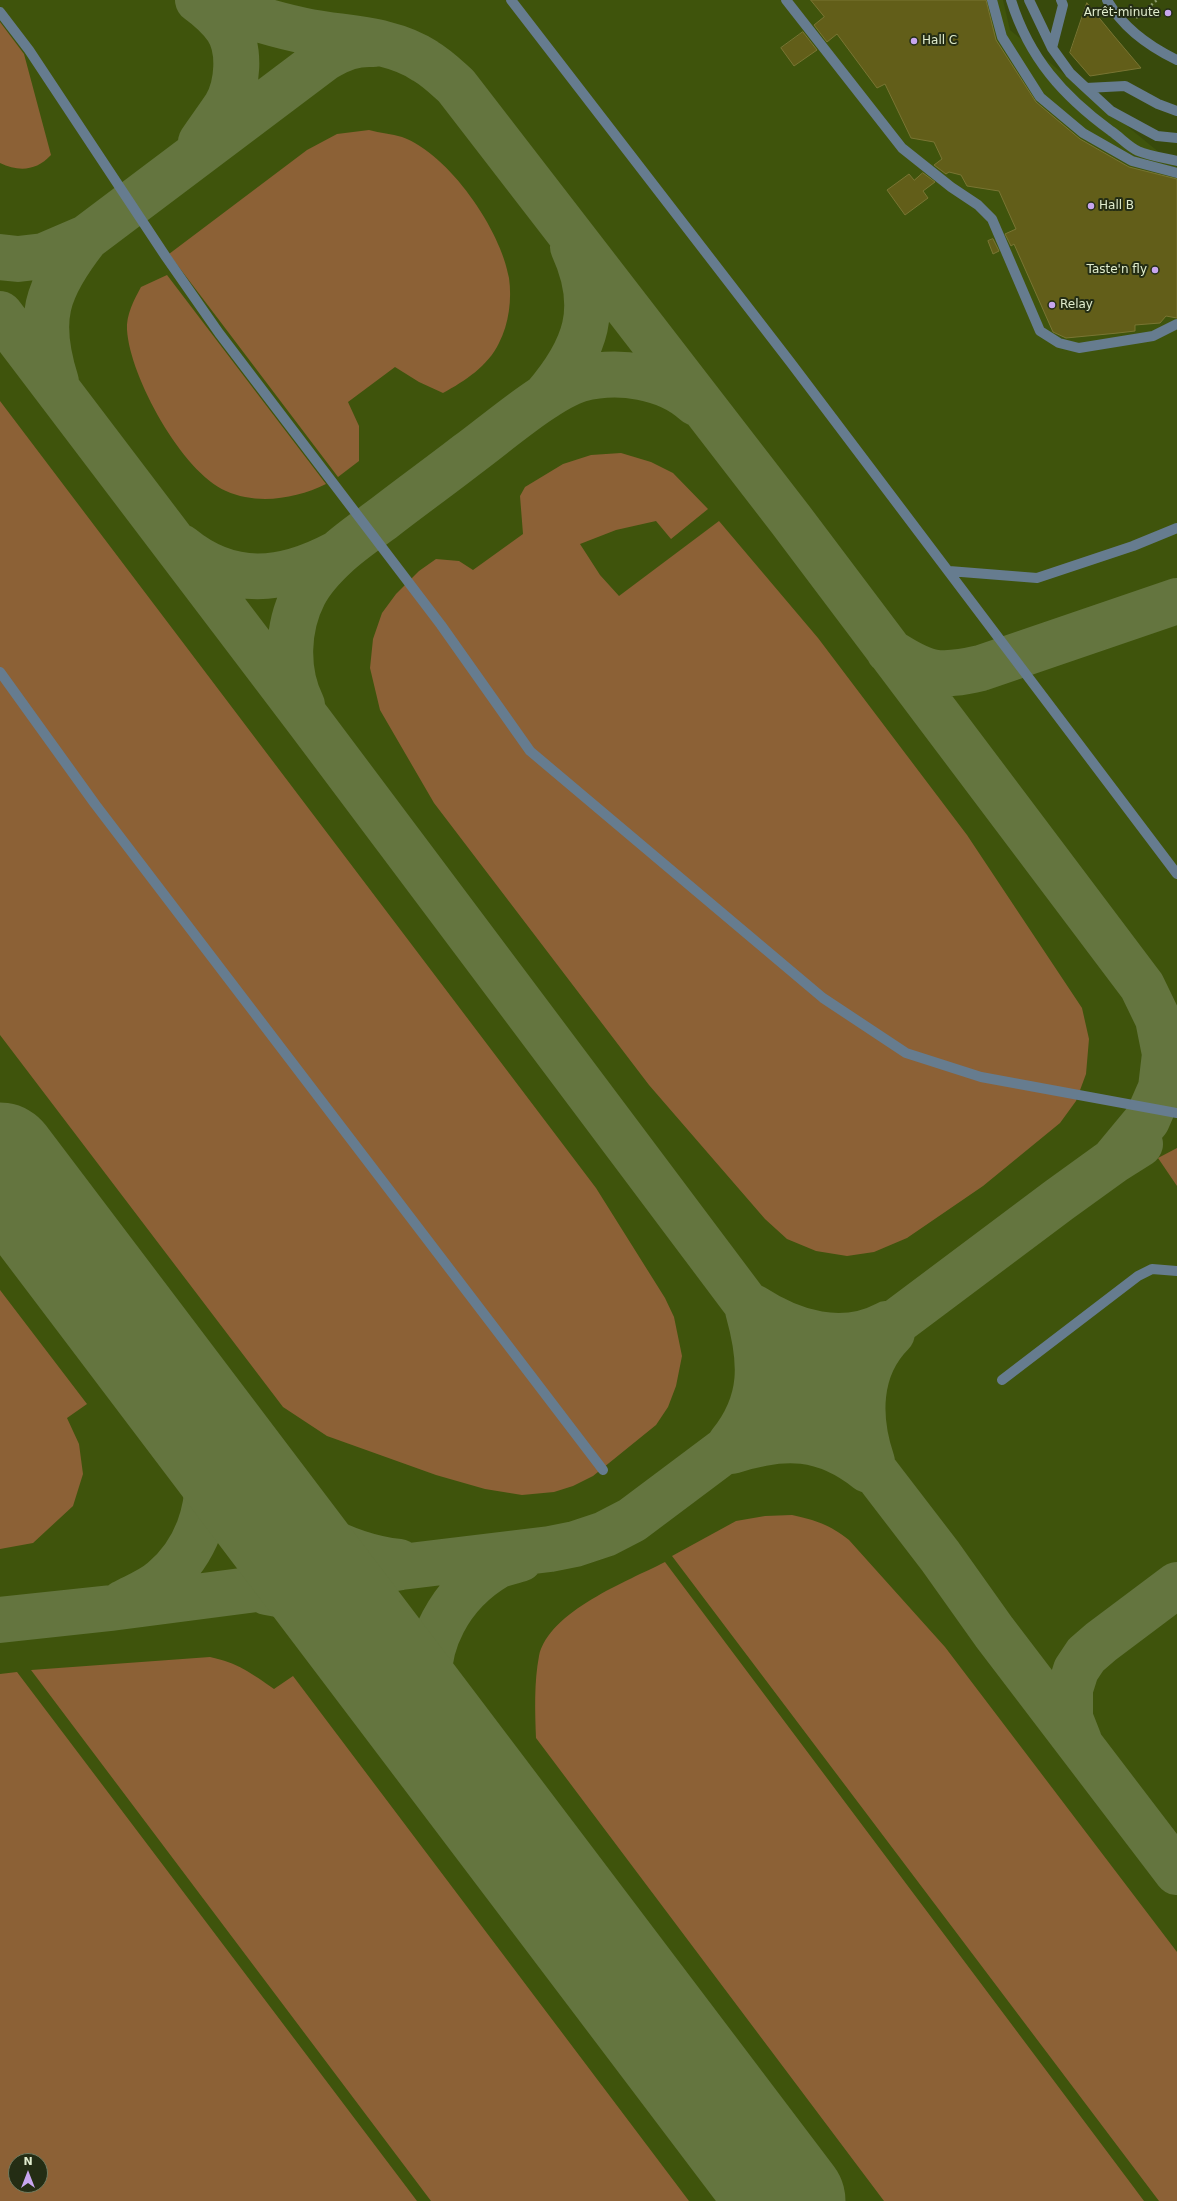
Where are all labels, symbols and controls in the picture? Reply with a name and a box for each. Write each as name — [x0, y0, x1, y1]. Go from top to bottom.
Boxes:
place label: Arrêt-minute — [1084, 6, 1160, 20]
marker: Arrêt-minute — [1163, 8, 1173, 18]
place label: Hall C — [922, 34, 957, 48]
marker: Hall C — [909, 36, 919, 46]
place label: Hall B — [1099, 199, 1134, 213]
marker: Hall B — [1086, 201, 1096, 211]
place label: Taste'n fly — [1087, 263, 1147, 277]
marker: Taste'n fly — [1150, 265, 1160, 275]
place label: Relay — [1060, 298, 1093, 312]
marker: Relay — [1047, 300, 1057, 310]
north arrow — [8, 2153, 48, 2193]
text: N — [23, 2155, 33, 2168]

